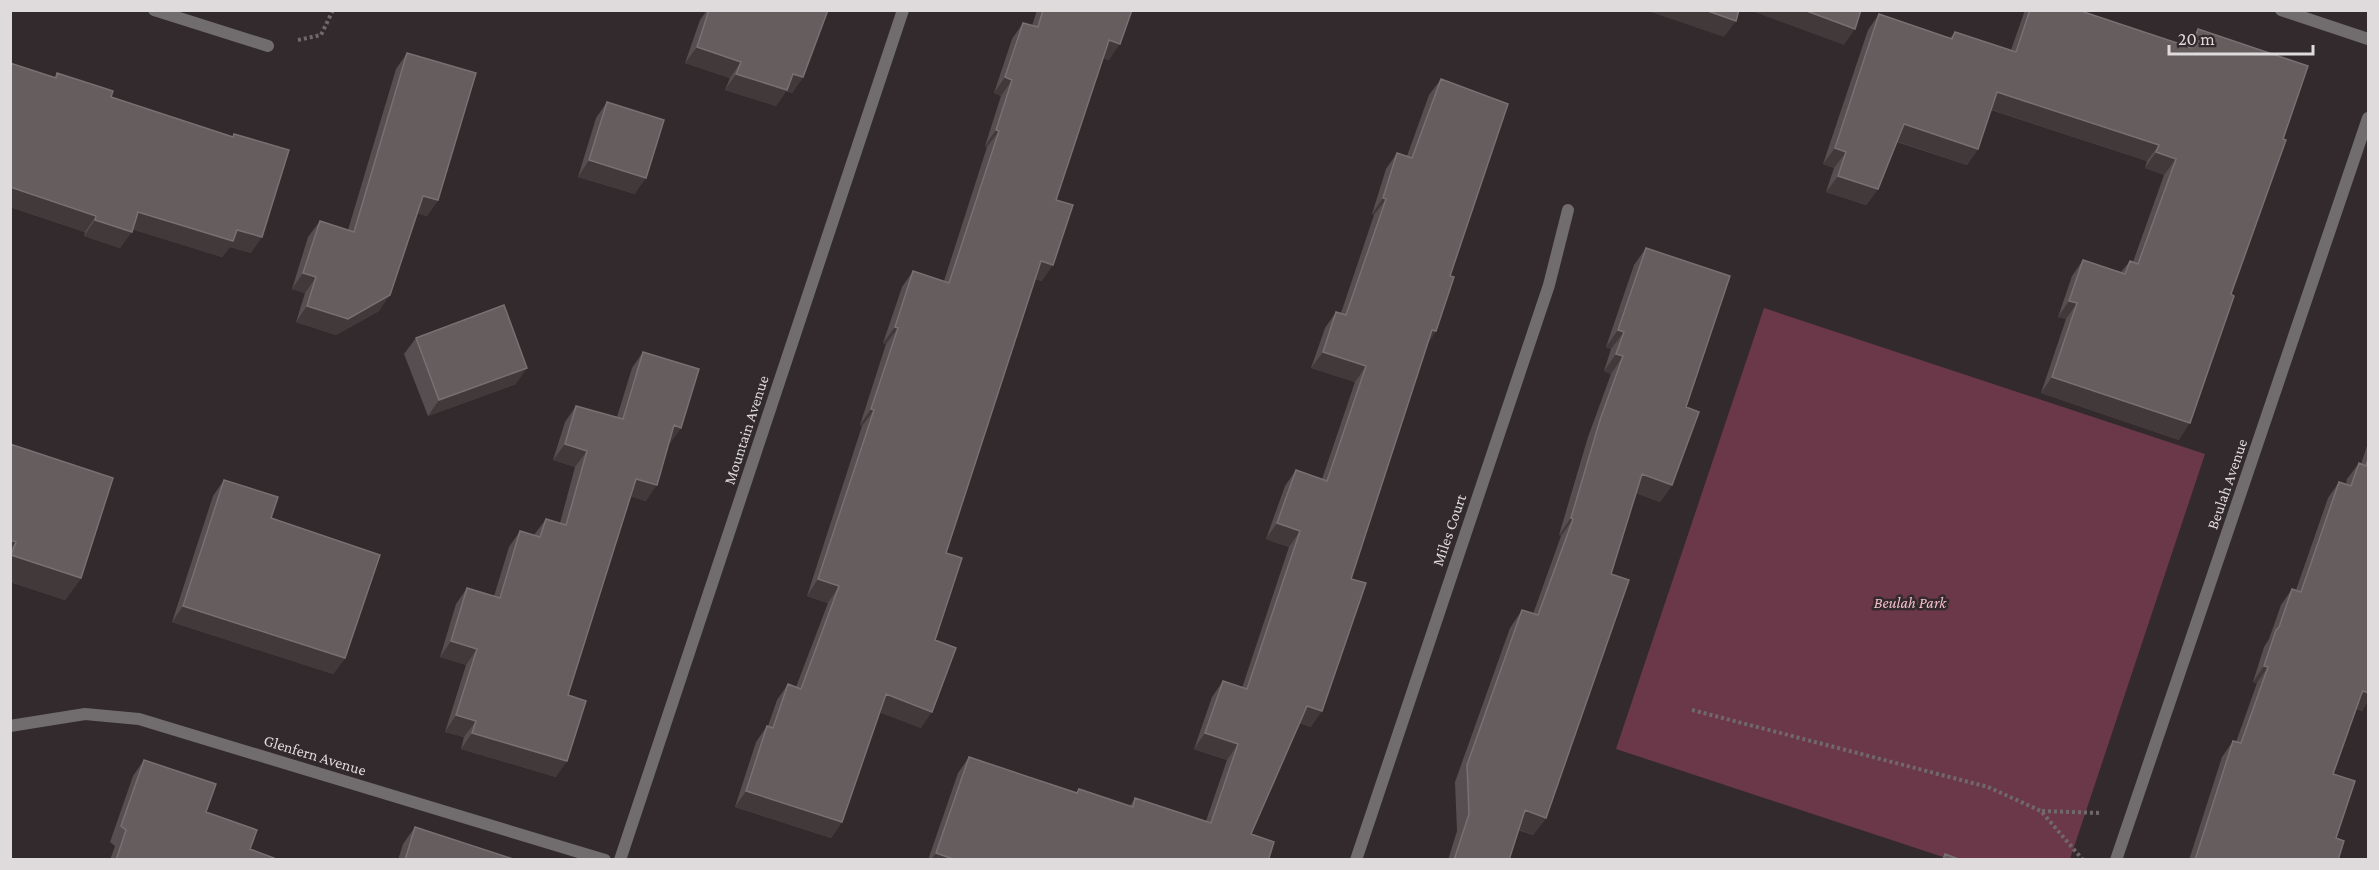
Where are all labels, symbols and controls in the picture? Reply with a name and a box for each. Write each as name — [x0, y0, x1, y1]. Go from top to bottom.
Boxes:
scale bar — [2169, 18, 2313, 56]
text: 20 m — [2178, 29, 2215, 49]
street label: Mountain Avenue — [720, 373, 772, 487]
street label: Beulah Avenue — [2204, 437, 2250, 531]
street label: Miles Court — [1429, 491, 1469, 568]
park label: Beulah Park — [1874, 594, 1947, 611]
street label: Glenfern Avenue — [262, 731, 368, 779]

